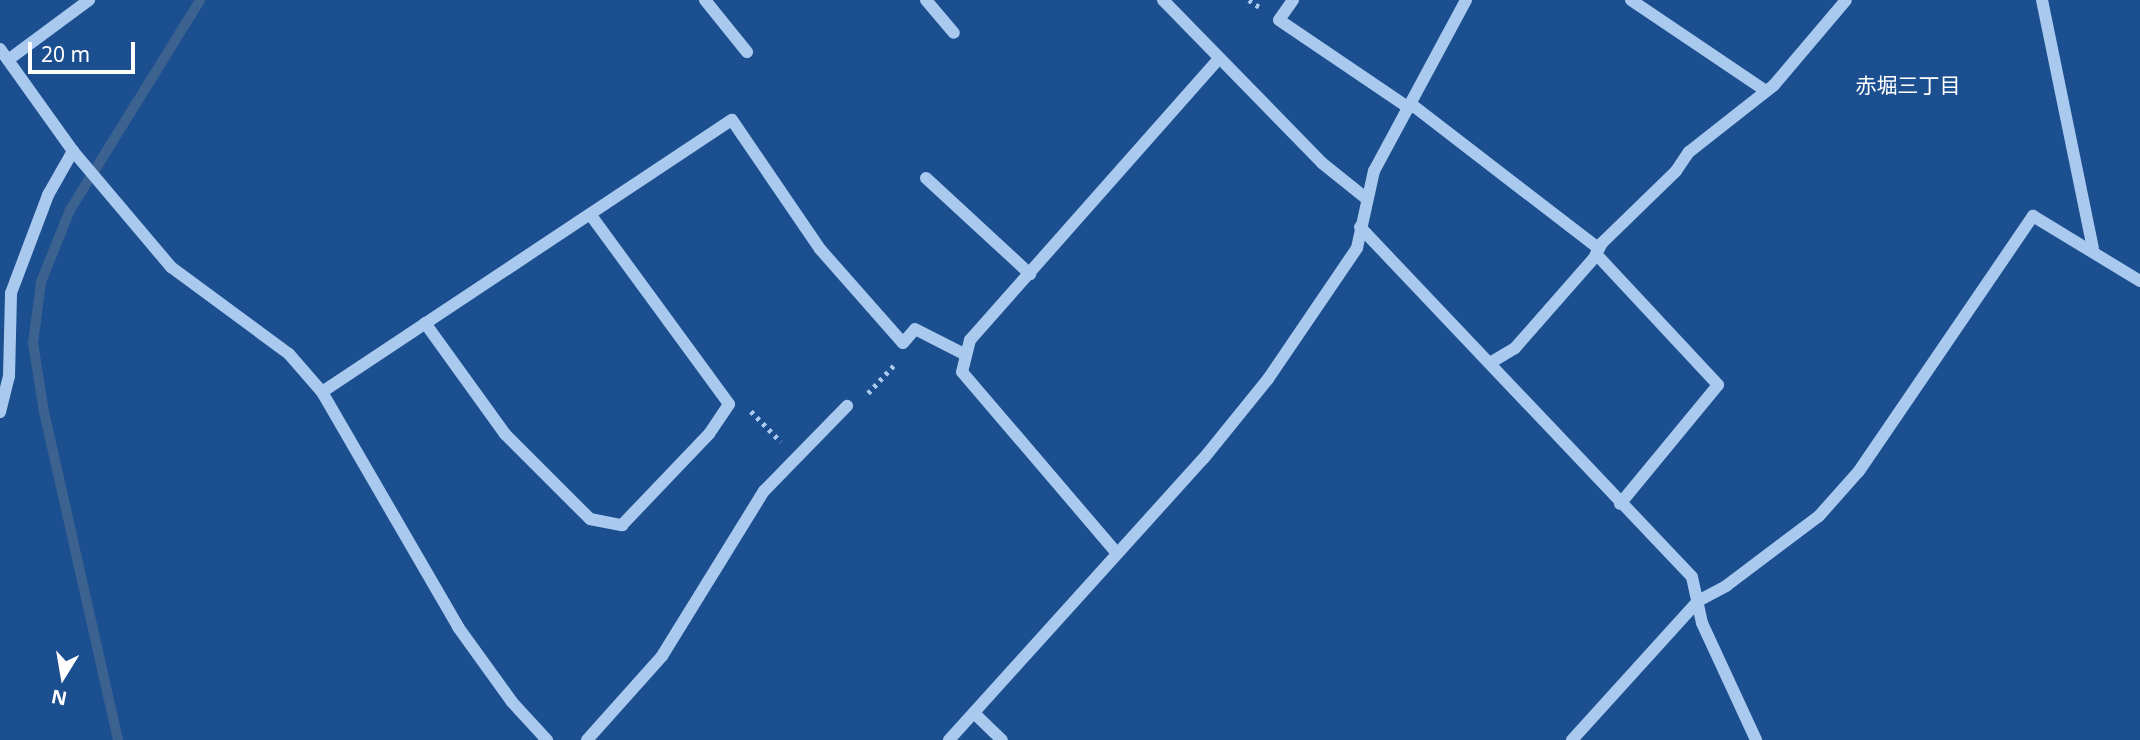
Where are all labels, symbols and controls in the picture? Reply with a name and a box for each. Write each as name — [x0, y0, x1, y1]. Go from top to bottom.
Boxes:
scale bar — [32, 28, 138, 72]
text: 20 m — [41, 40, 90, 68]
district label: 赤堀三丁目 — [1856, 72, 1960, 98]
north arrow — [28, 642, 98, 712]
text: N — [49, 683, 69, 712]

